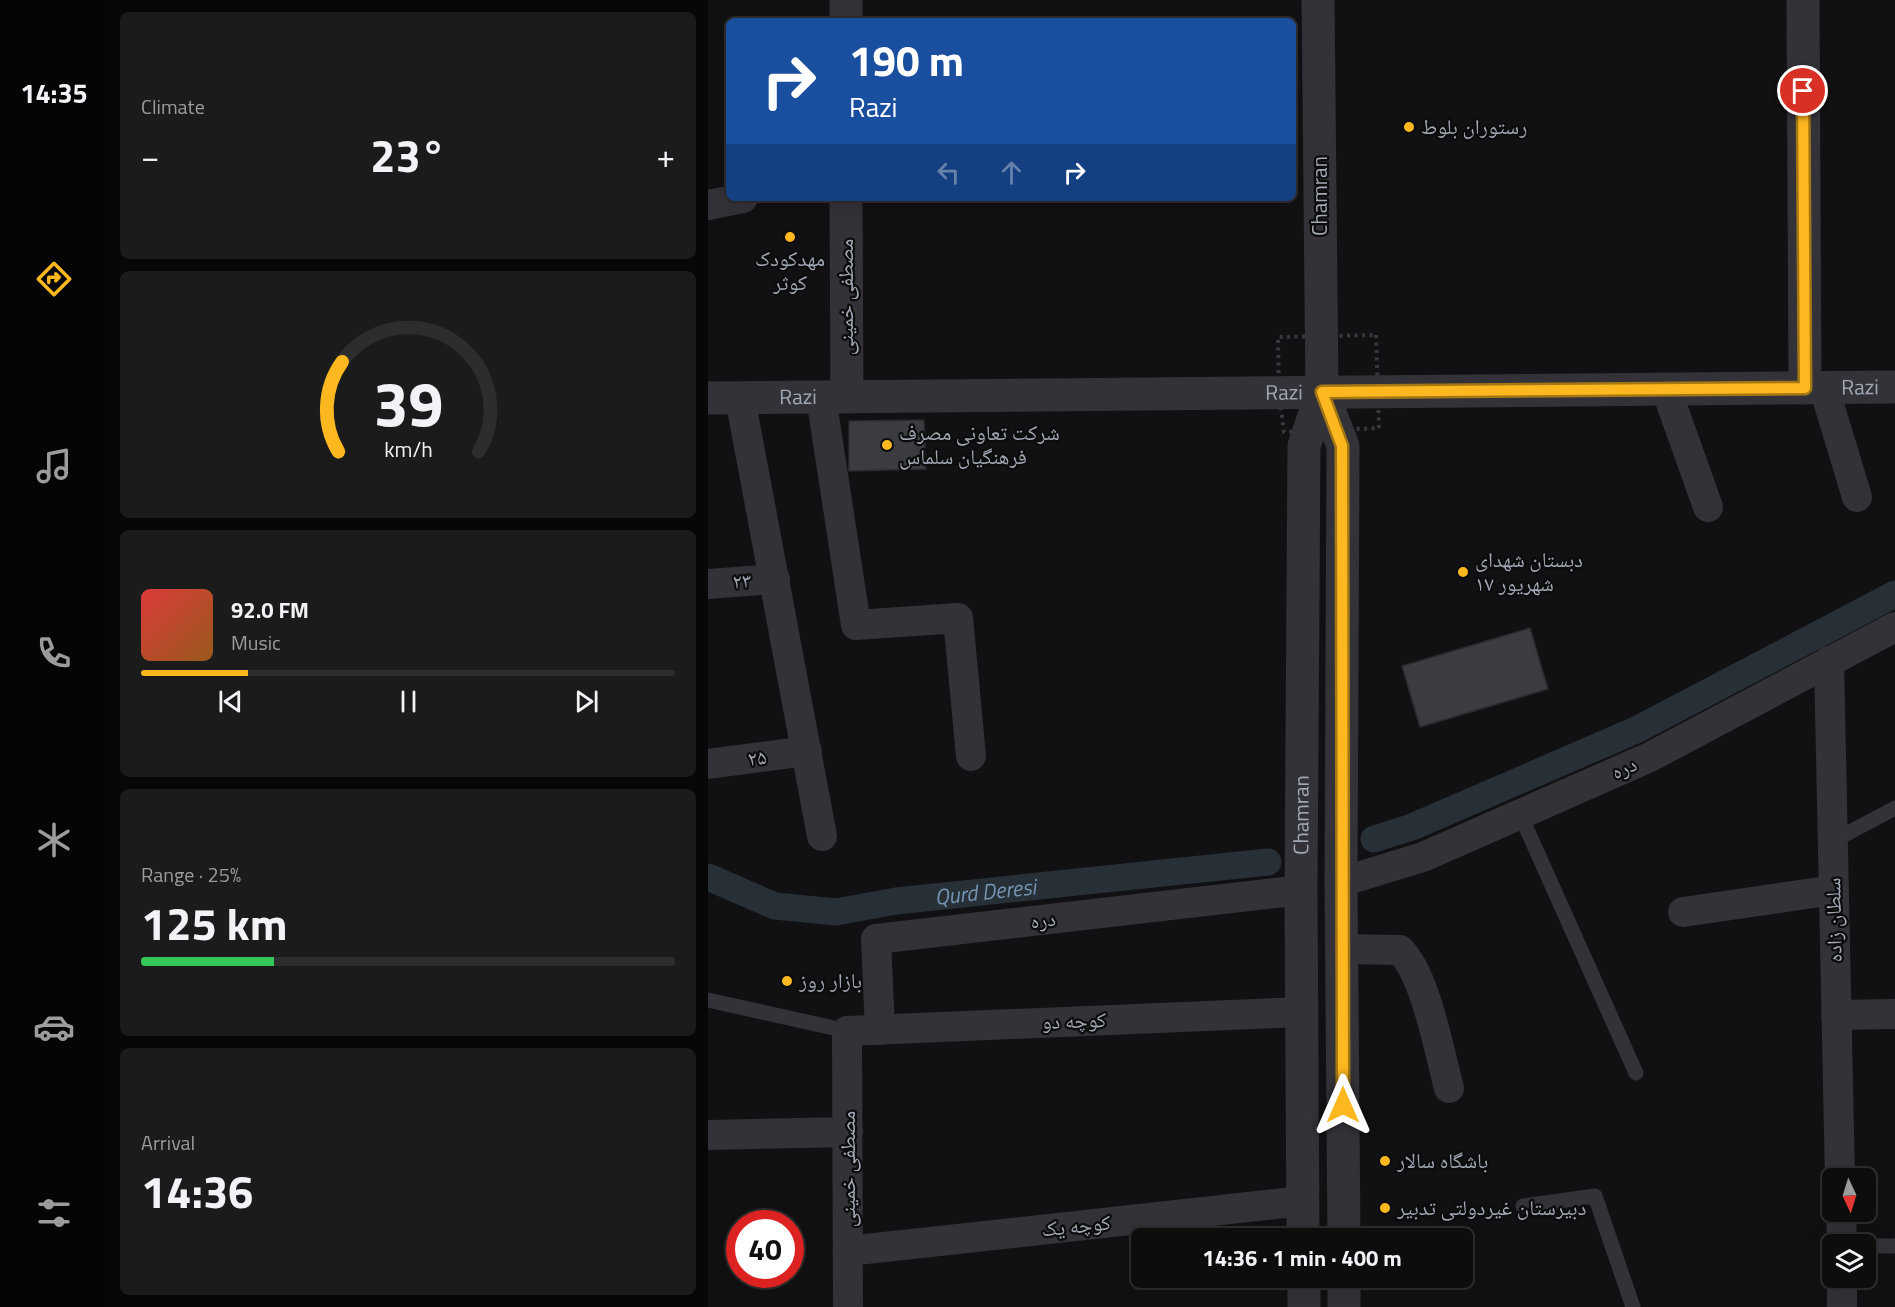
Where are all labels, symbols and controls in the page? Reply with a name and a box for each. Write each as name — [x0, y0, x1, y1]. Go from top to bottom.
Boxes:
text: 190 m — [849, 28, 964, 92]
icon: right — [750, 42, 828, 120]
pin — [1777, 65, 1828, 116]
text: 14:35 — [20, 72, 88, 113]
icon: arrive — [1786, 74, 1819, 107]
text: Razi — [849, 86, 897, 127]
text: Climate — [141, 91, 205, 122]
place label: رستوران بلوط — [1421, 110, 1527, 142]
marker: رستوران بلوط — [1402, 120, 1416, 134]
text: 23° — [370, 121, 446, 189]
text: − — [141, 131, 159, 181]
text: + — [657, 131, 675, 181]
icon: left — [932, 156, 965, 189]
icon: ahead — [995, 156, 1028, 189]
icon: right — [1058, 156, 1091, 189]
street label: Chamran — [1303, 156, 1335, 236]
marker: مهدکودک کوثر — [783, 230, 797, 244]
street label: مصطفی خمینی — [829, 239, 861, 355]
place label: مهدکودک کوثر — [755, 242, 825, 298]
icon: directions — [33, 258, 75, 300]
text: 39 — [373, 355, 443, 450]
street label: Razi — [1841, 370, 1879, 402]
street label: Razi — [1265, 375, 1303, 408]
street label: Razi — [779, 380, 817, 412]
place label: شرکت تعاونی مصرف فرهنگیان سلماس — [899, 416, 1060, 472]
text: km/h — [384, 433, 432, 465]
marker: شرکت تعاونی مصرف فرهنگیان سلماس — [880, 438, 894, 452]
icon: music — [33, 445, 75, 487]
place label: دبستان شهدای ۱۷ شهریور — [1475, 543, 1583, 599]
street label: ۲۳ — [731, 563, 752, 597]
marker: دبستان شهدای ۱۷ شهریور — [1456, 565, 1470, 579]
text: 92.0 FM — [231, 593, 309, 627]
text: Music — [231, 627, 281, 658]
icon: phone — [33, 632, 75, 674]
icon: previous — [214, 685, 247, 718]
icon: pause — [392, 685, 425, 718]
icon: next — [570, 685, 603, 718]
street label: ۲۵ — [745, 740, 768, 774]
street label: دره — [1605, 747, 1642, 787]
street label: Chamran — [1284, 775, 1317, 855]
icon: climate — [33, 819, 75, 861]
text: Range · 25% — [141, 859, 241, 890]
water label: Qurd Deresi — [933, 869, 1040, 914]
street label: سلطان زاده — [1816, 877, 1850, 963]
text: 125 km — [141, 889, 287, 957]
street label: دره — [1028, 902, 1057, 936]
place label: بازار روز — [798, 964, 862, 996]
marker: بازار روز — [780, 974, 794, 988]
street label: کوچه دو — [1041, 1003, 1107, 1037]
icon: car — [33, 1006, 75, 1048]
position arrow — [1311, 1073, 1375, 1137]
street label: مصطفی خمینی — [831, 1111, 863, 1227]
text: Arrival — [141, 1127, 195, 1158]
place label: باشگاه سالار — [1396, 1144, 1488, 1176]
marker: باشگاه سالار — [1378, 1154, 1392, 1168]
text: 14:36 — [141, 1157, 253, 1225]
north arrow — [1822, 1168, 1876, 1222]
map controls — [1822, 1168, 1876, 1288]
place label: دبیرستان غیردولتی تدبیر — [1396, 1191, 1586, 1223]
icon: filters — [33, 1192, 75, 1234]
marker: دبیرستان غیردولتی تدبیر — [1378, 1201, 1392, 1215]
street label: کوچه یک — [1040, 1205, 1112, 1245]
speed limit sign: 40 — [726, 1210, 804, 1288]
button: layers — [1822, 1234, 1876, 1288]
text: 14:36 · 1 min · 400 m — [1202, 1241, 1402, 1275]

